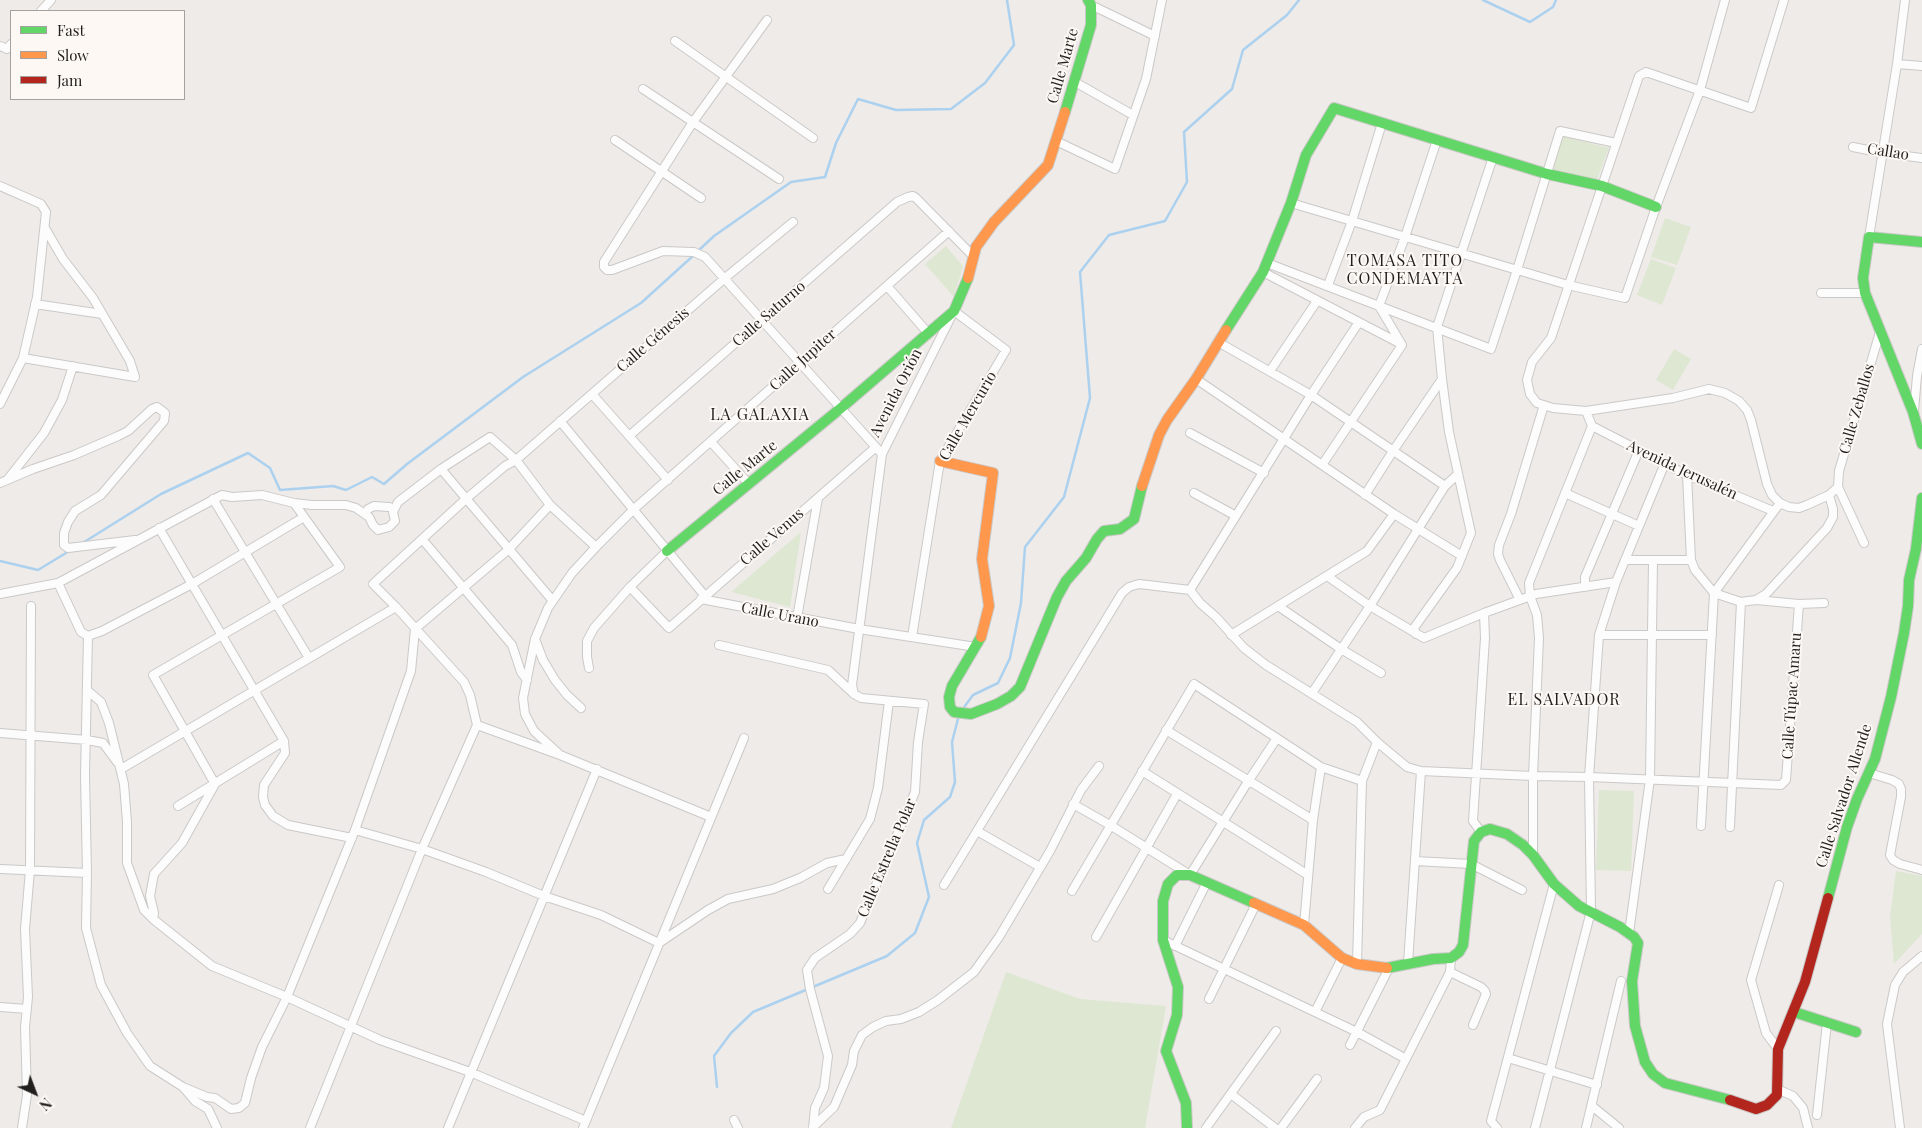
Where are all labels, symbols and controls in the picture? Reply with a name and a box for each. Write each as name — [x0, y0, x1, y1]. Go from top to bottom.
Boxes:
legend — [10, 10, 185, 100]
text: Fast — [57, 20, 85, 40]
street label: Calle Marte — [1044, 26, 1082, 106]
text: Slow — [57, 45, 89, 65]
text: Jam — [57, 70, 82, 90]
street label: Callao — [1866, 140, 1910, 164]
district label: TOMASA TITO CONDEMAYTA — [1345, 251, 1465, 289]
street label: Calle Saturno — [729, 277, 809, 351]
street label: Calle Génesis — [613, 304, 693, 376]
street label: Calle Jupiter — [766, 325, 840, 395]
street label: Avenida Orión — [866, 346, 926, 440]
street label: Calle Zeballos — [1835, 362, 1879, 456]
street label: Calle Mercurio — [935, 368, 1001, 464]
district label: LA GALAXIA — [709, 405, 811, 425]
street label: Avenida Jerusalén — [1624, 436, 1740, 504]
street label: Calle Marte — [709, 437, 781, 499]
street label: Calle Venus — [737, 505, 807, 569]
street label: Calle Urano — [740, 599, 820, 631]
street label: Calle Túpac Amaru — [1779, 632, 1805, 760]
district label: EL SALVADOR — [1506, 690, 1622, 710]
street label: Calle Salvador Allende — [1812, 722, 1876, 870]
street label: Calle Estrella Polar — [854, 796, 920, 920]
north arrow — [10, 1068, 60, 1118]
text: N — [35, 1094, 56, 1115]

